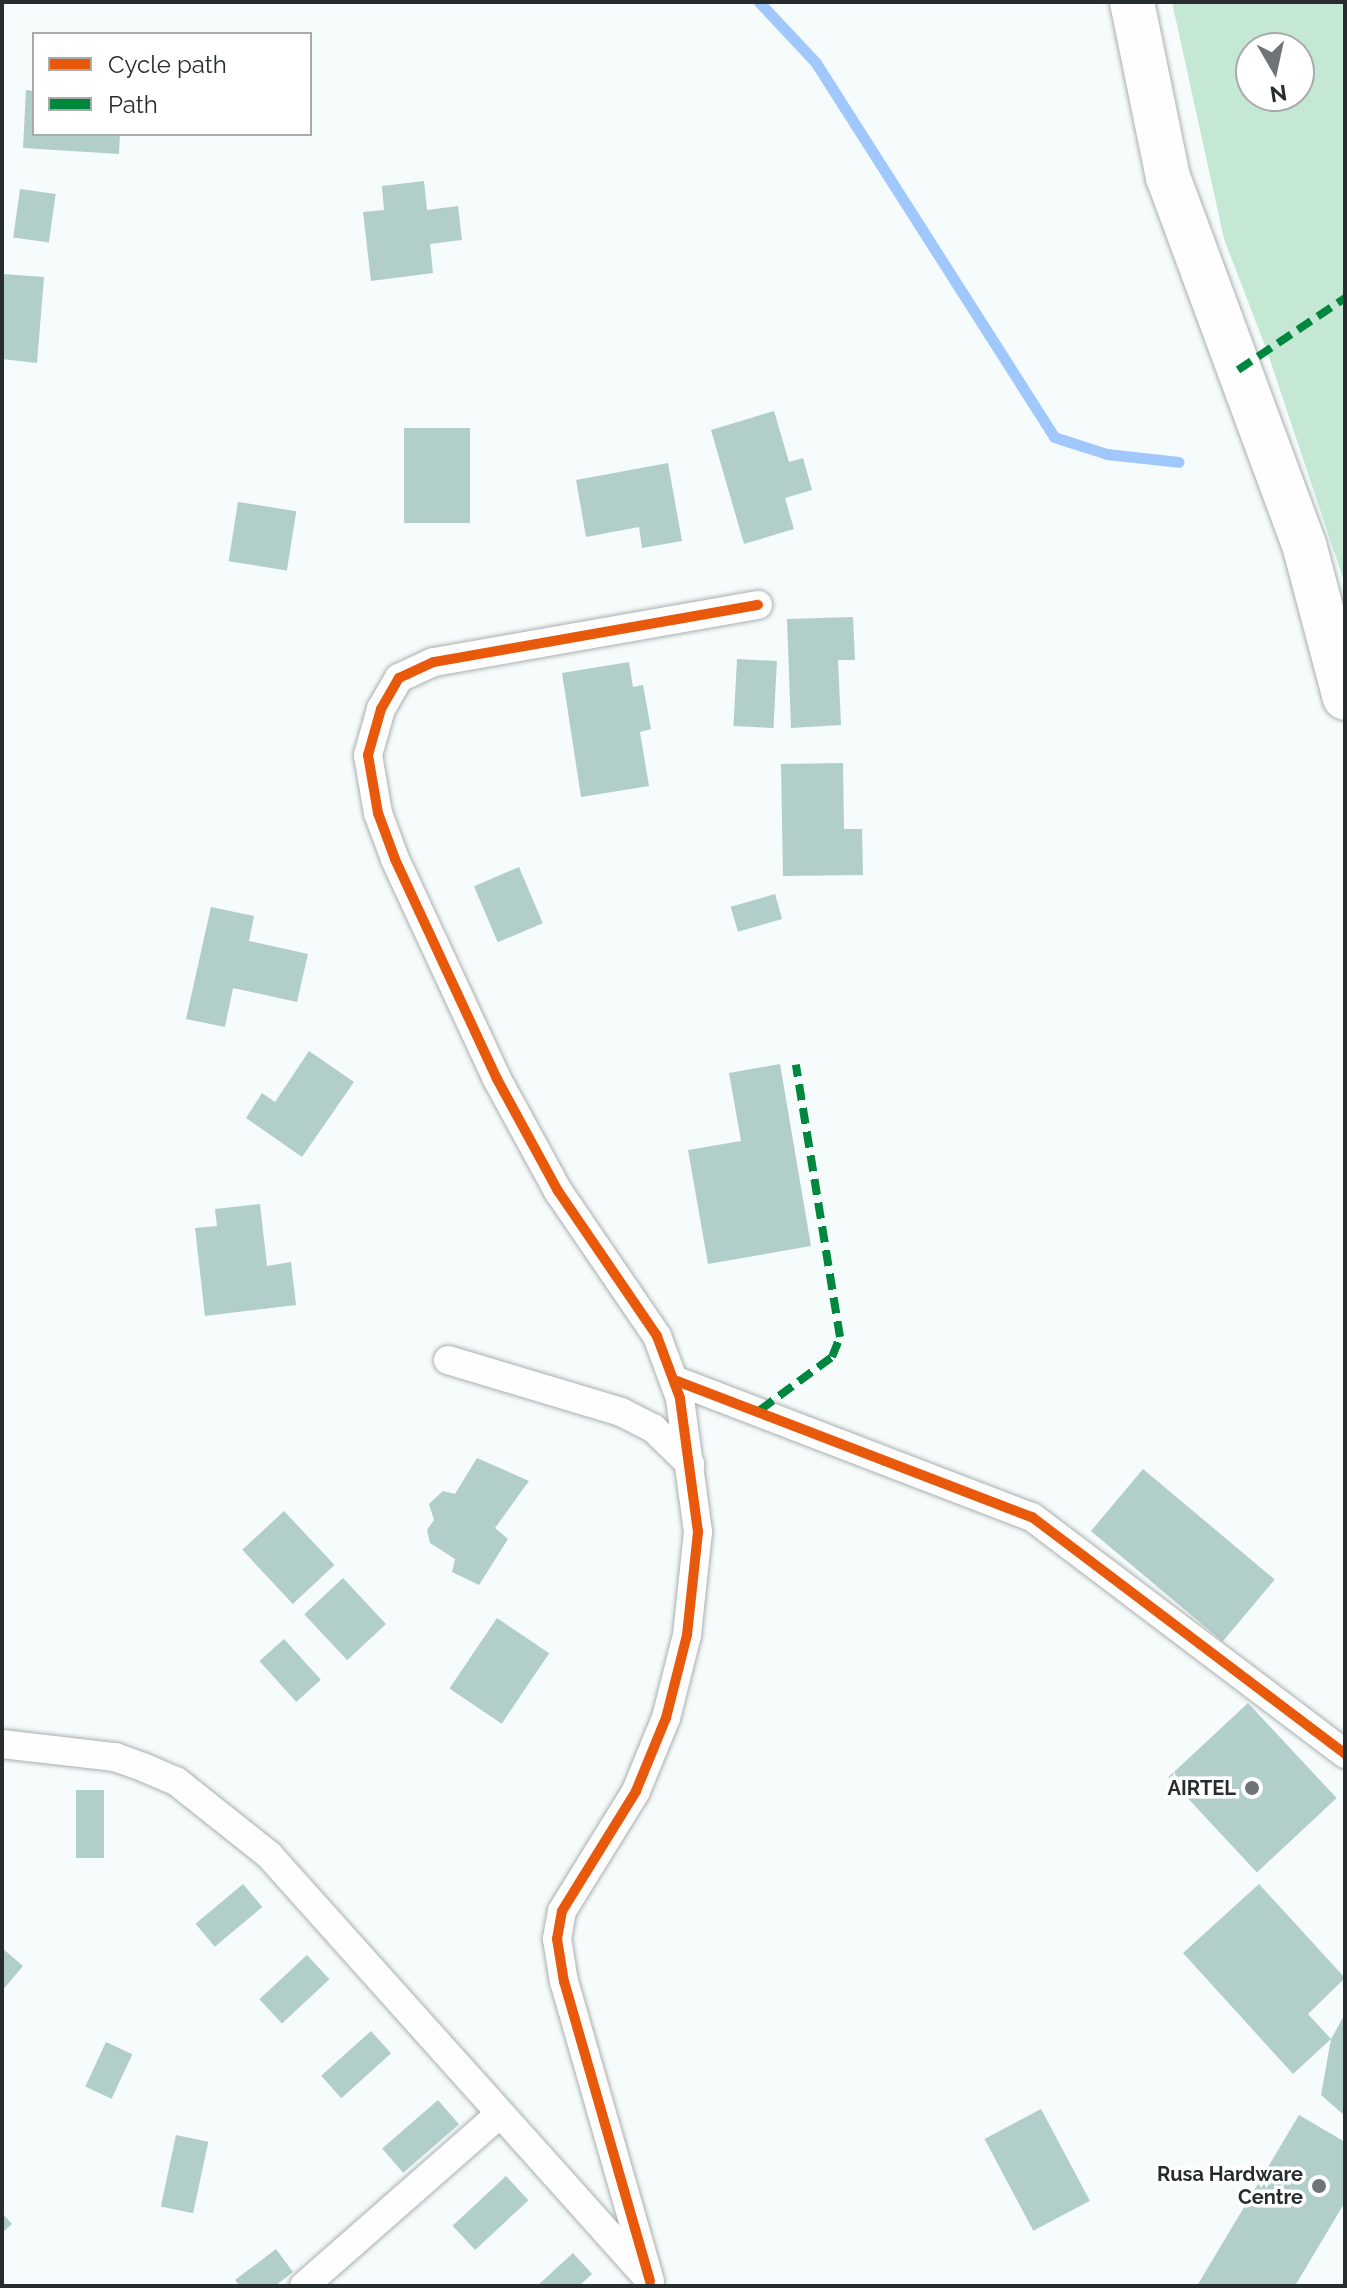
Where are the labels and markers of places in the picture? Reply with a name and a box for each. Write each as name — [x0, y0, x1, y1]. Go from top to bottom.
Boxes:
place label: AIRTEL — [1168, 1776, 1236, 1800]
marker: AIRTEL — [1243, 1779, 1261, 1797]
place label: Rusa Hardware Centre — [1157, 2162, 1303, 2209]
marker: Rusa Hardware Centre — [1310, 2177, 1328, 2195]

